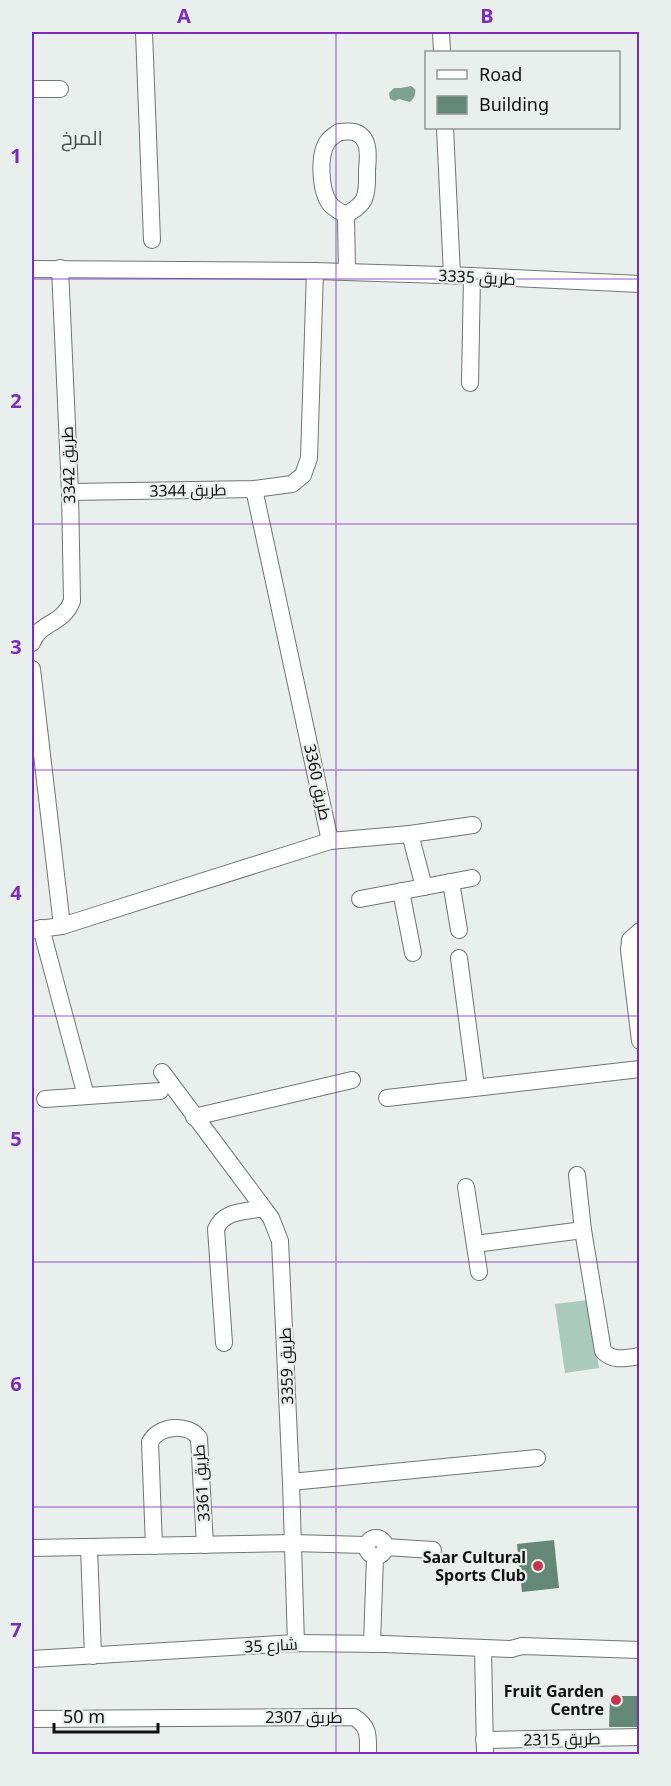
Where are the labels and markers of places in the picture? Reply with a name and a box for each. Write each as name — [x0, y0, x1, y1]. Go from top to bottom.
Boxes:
place label: Saar Cultural Sports Club — [423, 1546, 526, 1586]
marker: Saar Cultural Sports Club — [531, 1559, 545, 1573]
place label: Fruit Garden Centre — [504, 1680, 604, 1720]
marker: Fruit Garden Centre — [609, 1693, 623, 1707]

